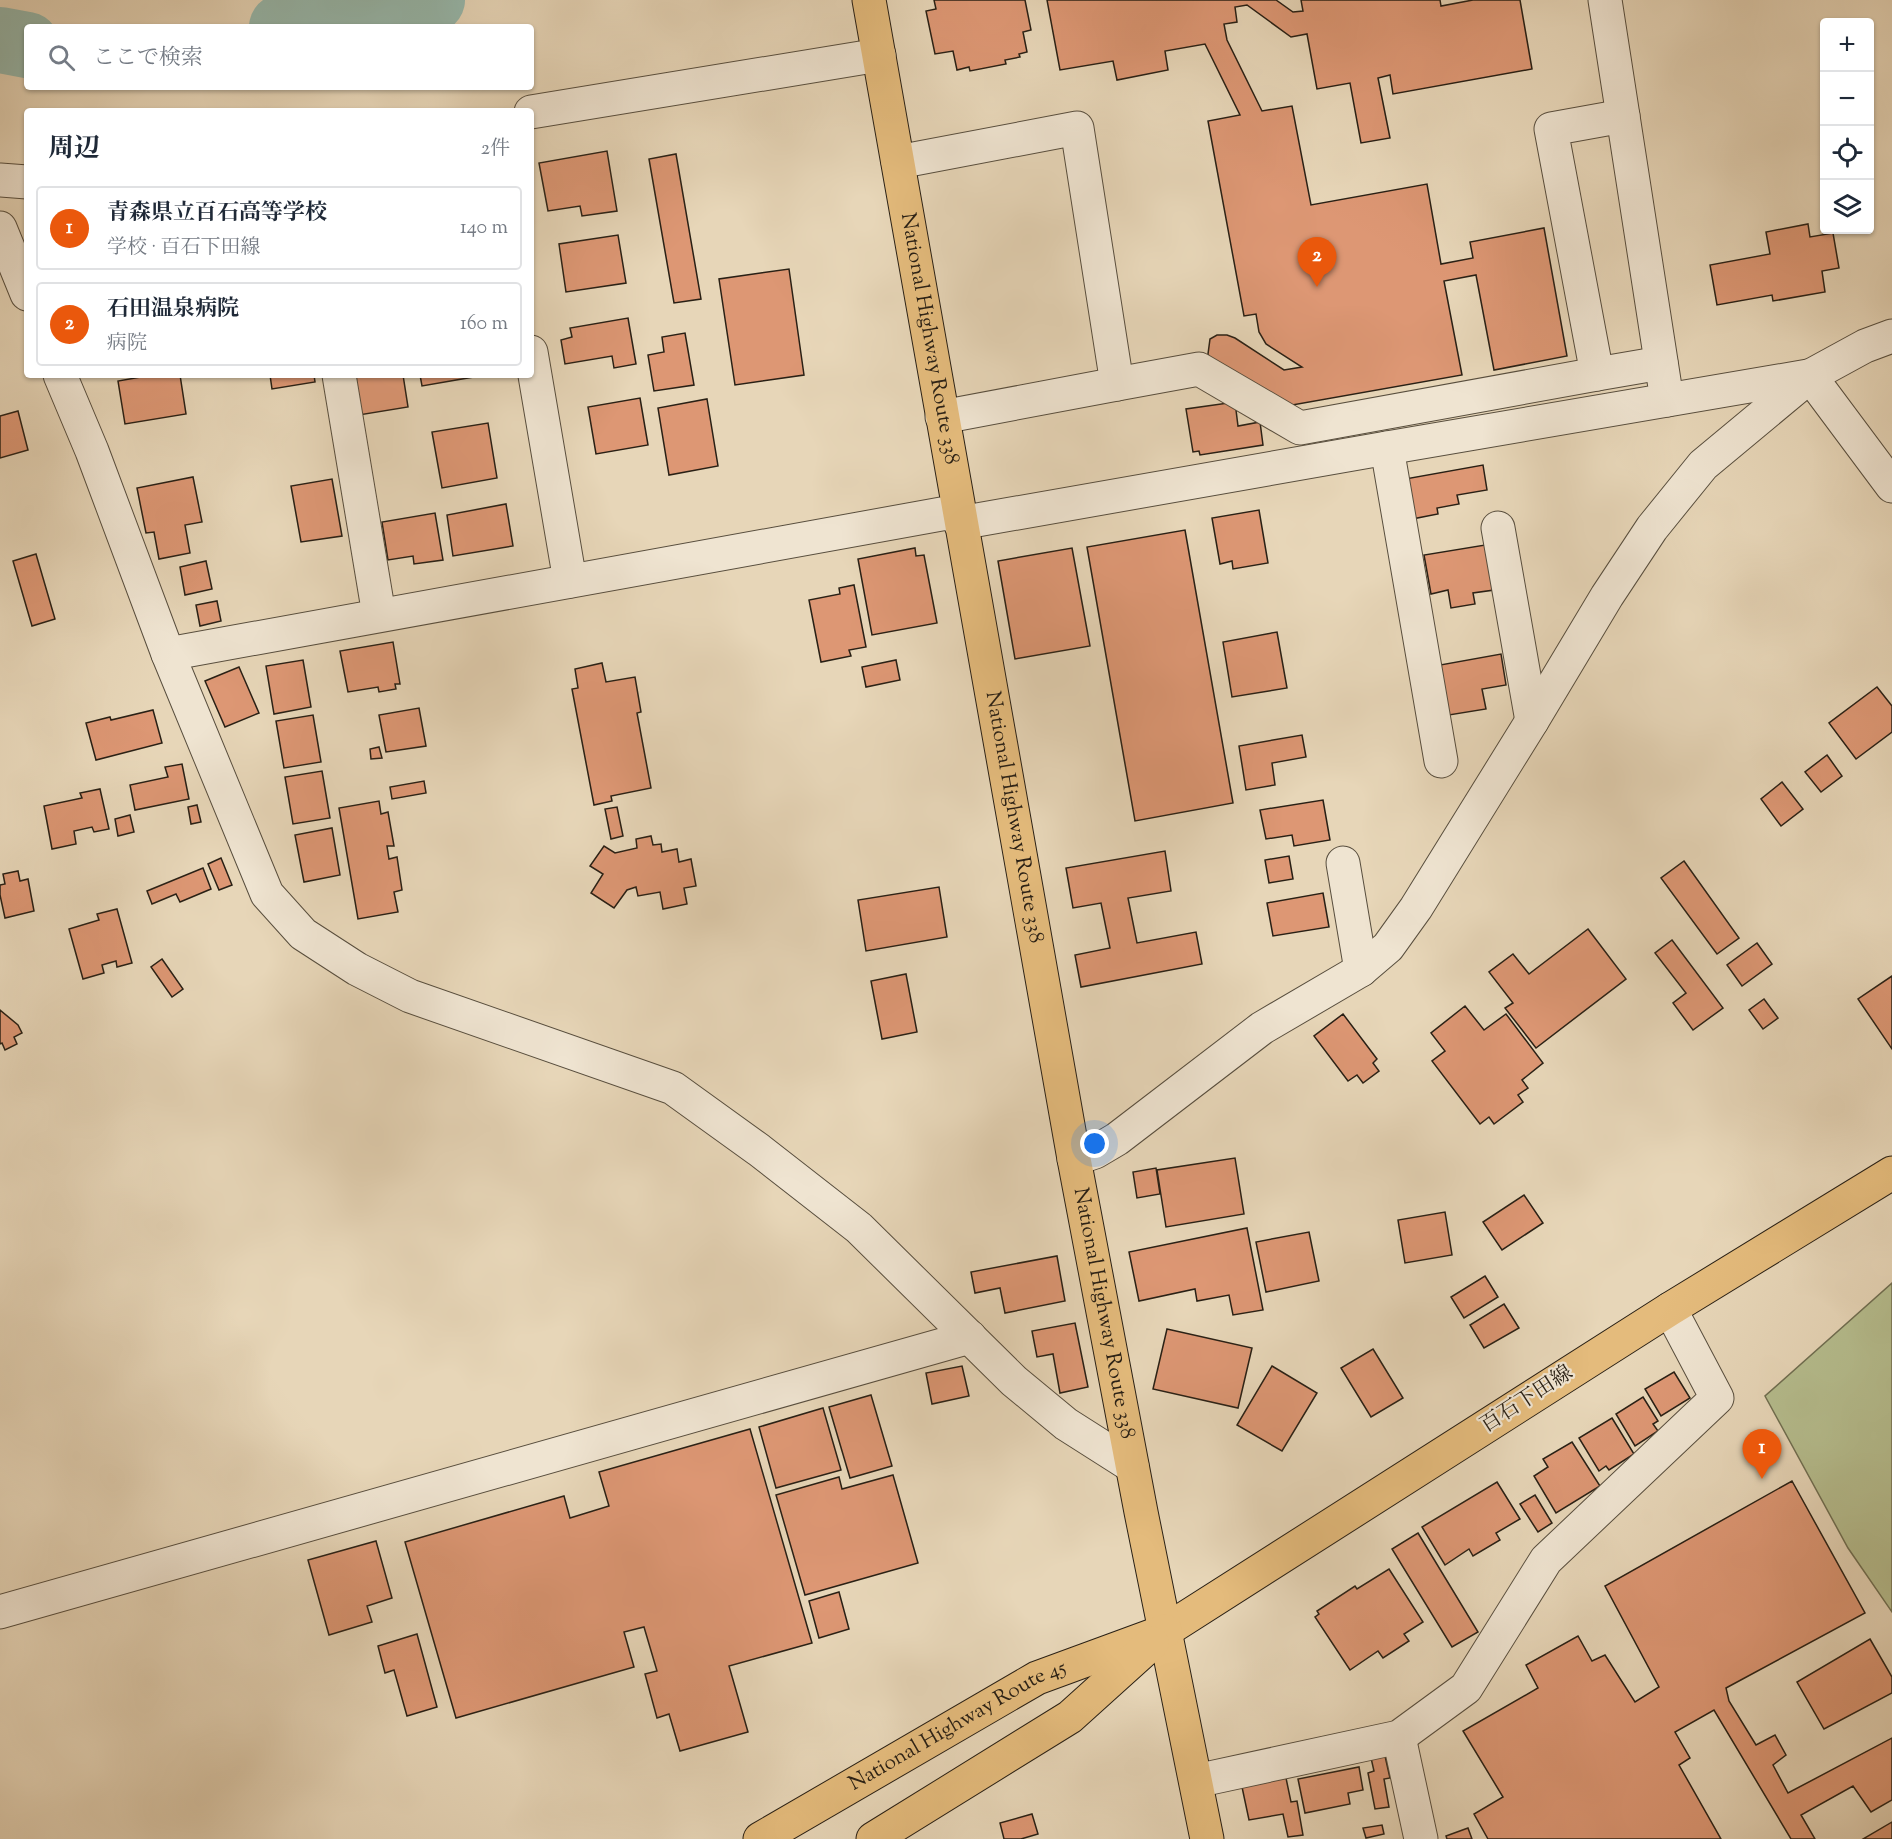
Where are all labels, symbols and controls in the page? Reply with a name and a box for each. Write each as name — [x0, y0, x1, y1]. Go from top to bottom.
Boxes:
map controls — [1820, 18, 1874, 234]
button: + — [1820, 18, 1874, 72]
search box — [24, 24, 534, 90]
icon: search — [45, 41, 78, 74]
text: ここで検索 — [93, 43, 203, 75]
button: − — [1820, 72, 1874, 126]
button: locate — [1820, 126, 1874, 180]
text: 周辺 — [48, 131, 100, 168]
text: 2件 — [481, 135, 510, 164]
button: layers — [1820, 180, 1874, 234]
text: 青森県立百石高等学校 — [107, 198, 327, 230]
street label: National Highway Route 338 — [892, 211, 966, 467]
text: 1 — [66, 214, 73, 243]
text: 140 m — [460, 214, 508, 243]
text: 学校 · 百石下田線 — [107, 234, 261, 263]
pin: 2 — [1298, 238, 1336, 287]
text: 石田温泉病院 — [107, 294, 239, 326]
text: 2 — [65, 310, 74, 339]
text: 160 m — [460, 310, 508, 339]
text: 病院 — [107, 330, 147, 359]
street label: National Highway Route 338 — [977, 689, 1051, 946]
your location — [1080, 1129, 1109, 1158]
street label: National Highway Route 338 — [1065, 1185, 1142, 1441]
street label: 百石下田線 — [1475, 1359, 1579, 1441]
pin: 1 — [1742, 1430, 1782, 1479]
street label: National Highway Route 45 — [843, 1653, 1071, 1799]

